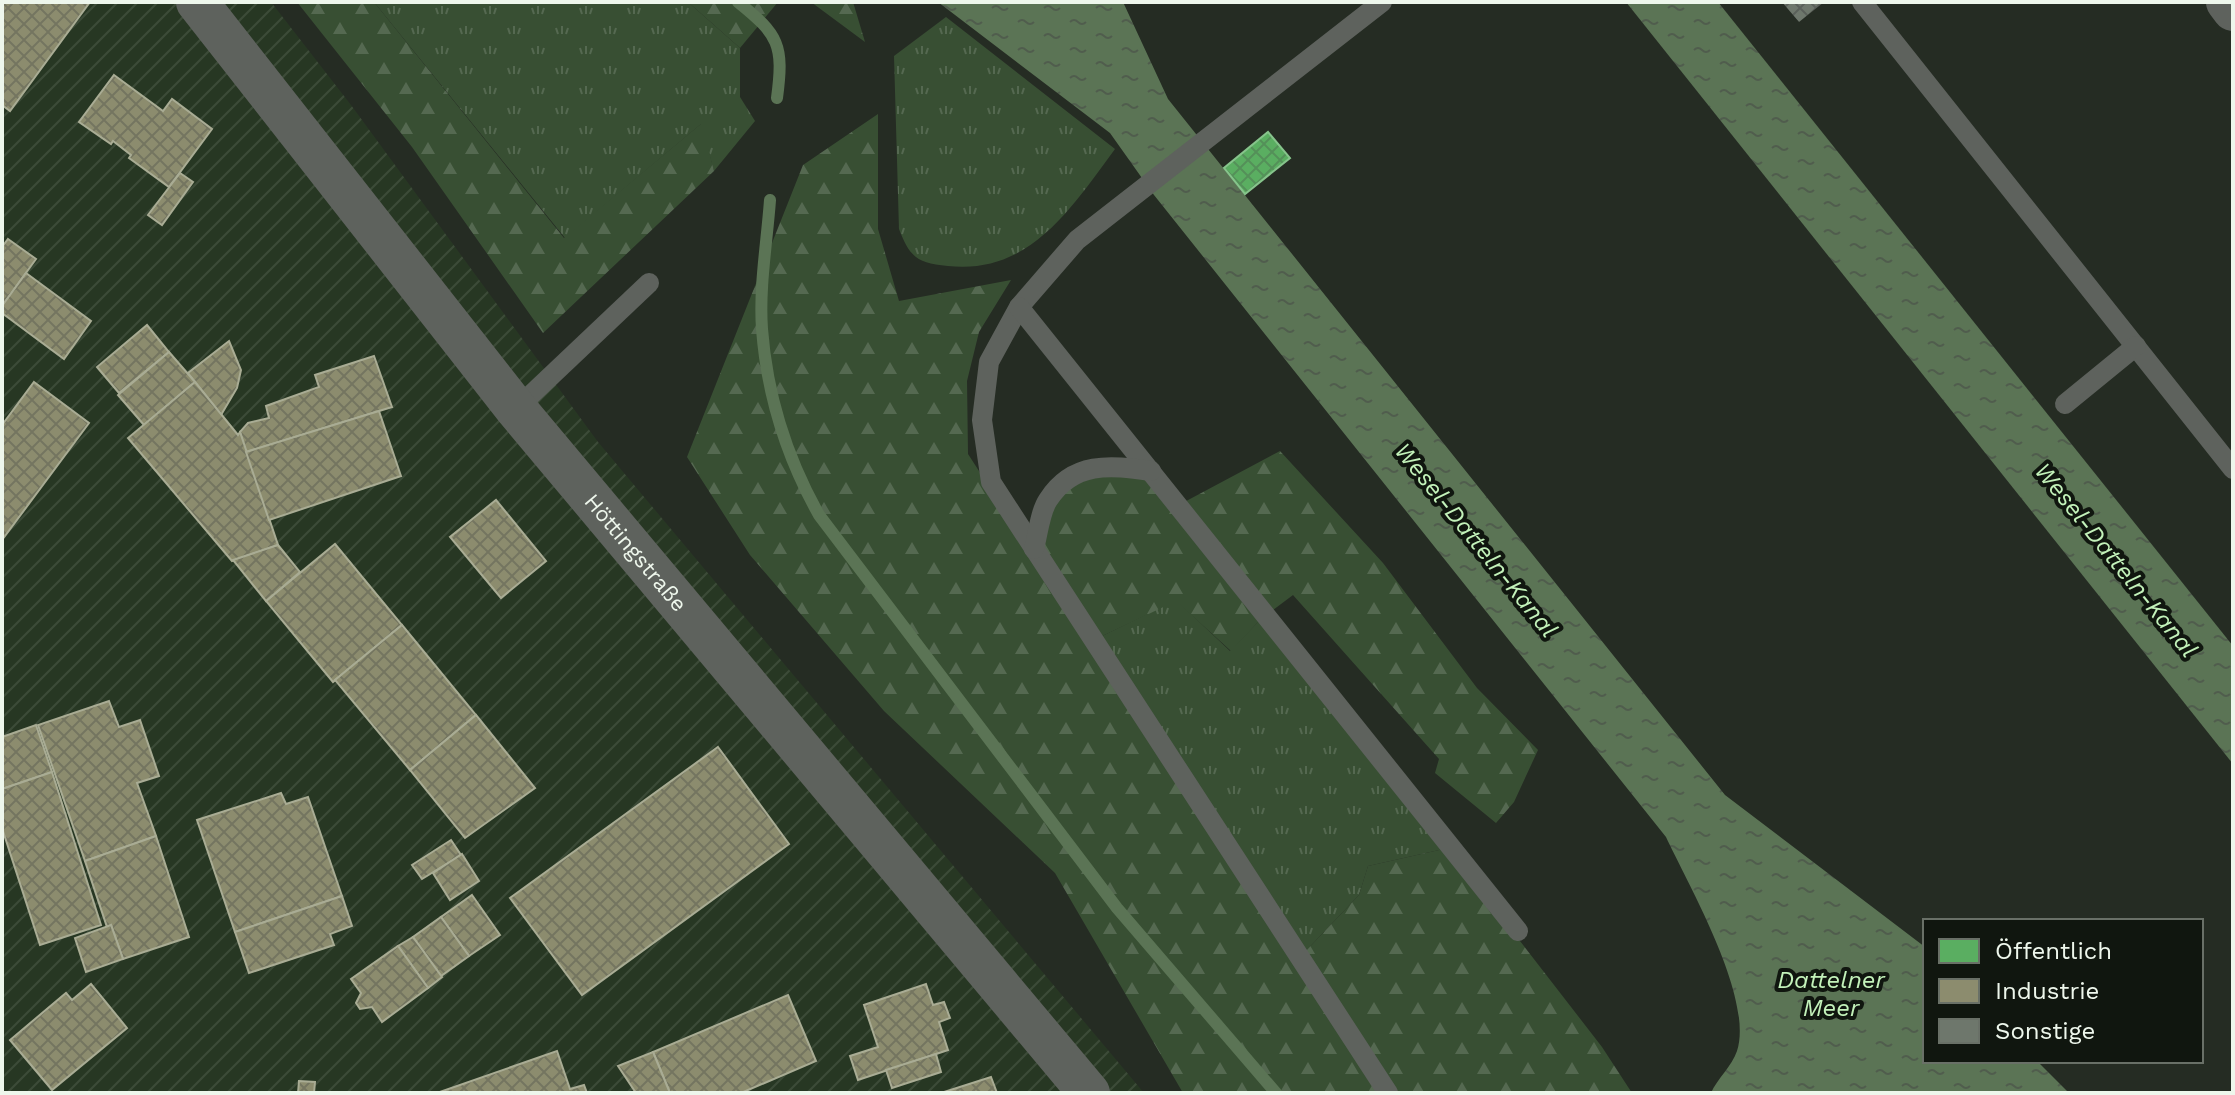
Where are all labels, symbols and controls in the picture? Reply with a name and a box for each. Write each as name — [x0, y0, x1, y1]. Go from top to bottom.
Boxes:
water label: Wesel-Datteln-Kanal — [1389, 437, 1563, 643]
water label: Wesel-Datteln-Kanal — [2029, 457, 2203, 663]
street label: Höttingstraße — [580, 488, 692, 616]
legend — [1923, 919, 2203, 1063]
text: Öffentlich — [1995, 937, 2112, 965]
water label: Dattelner Meer — [1777, 966, 1887, 1022]
text: Industrie — [1995, 977, 2099, 1005]
text: Sonstige — [1995, 1017, 2095, 1045]

